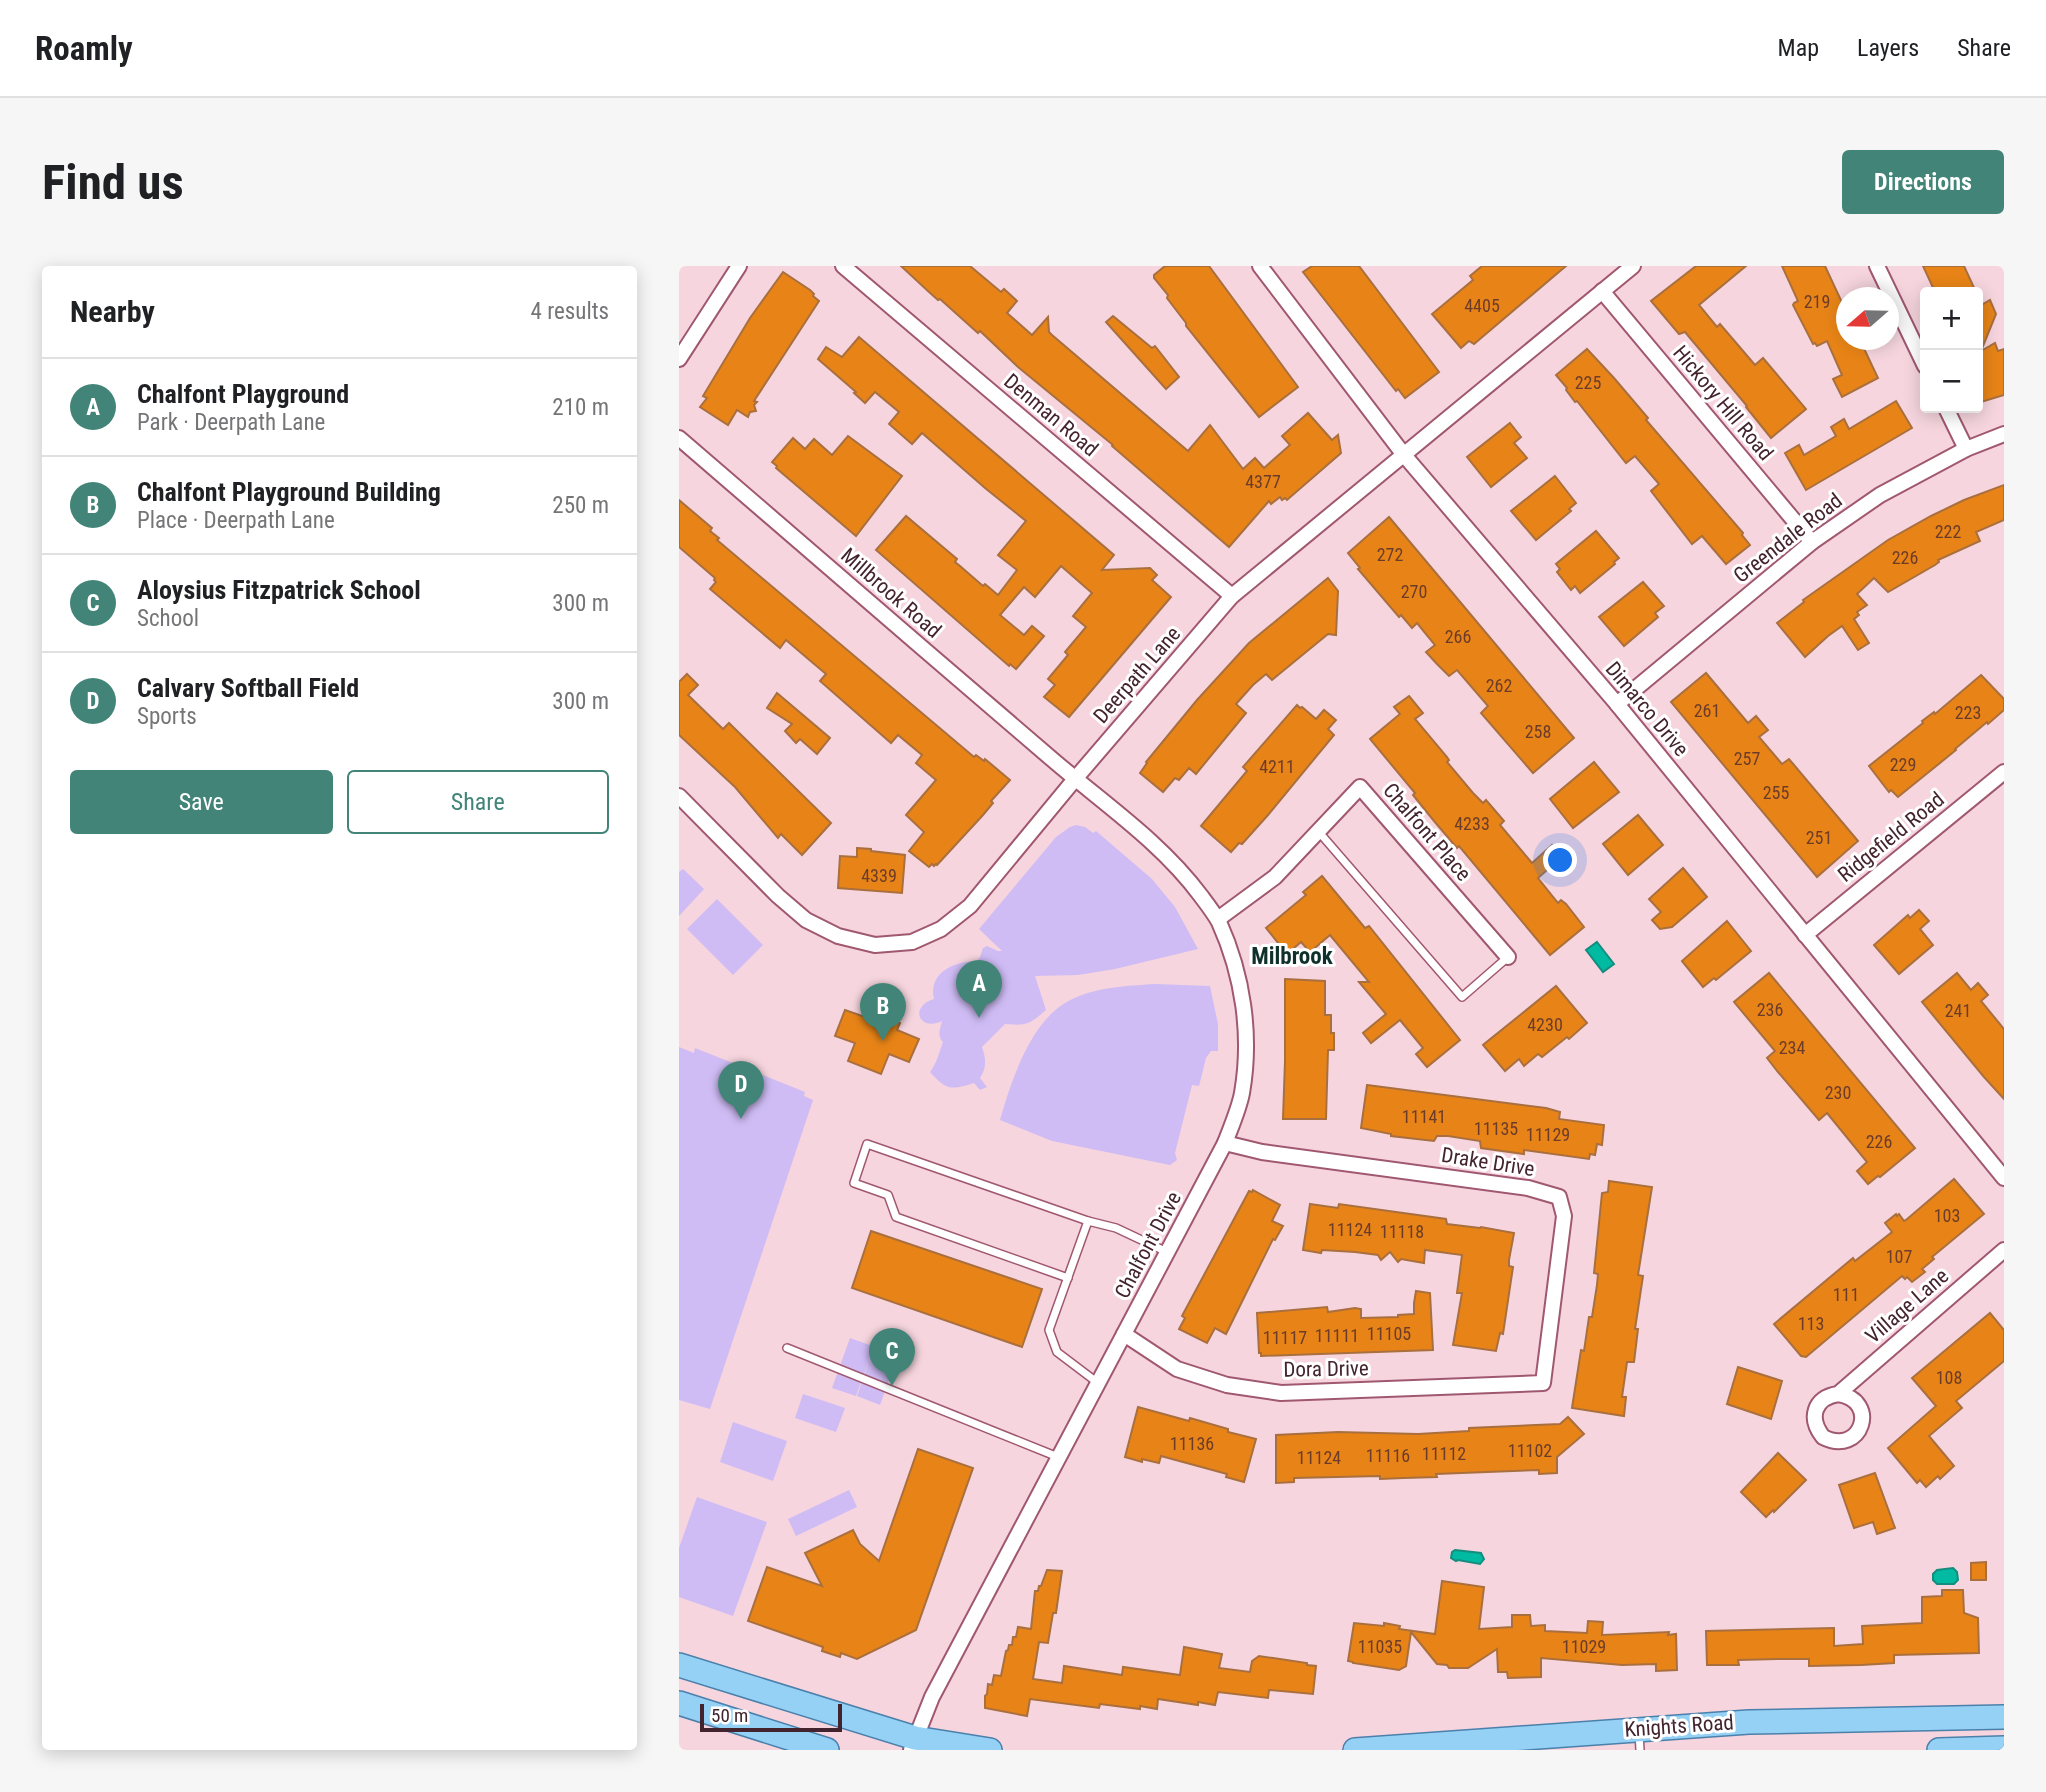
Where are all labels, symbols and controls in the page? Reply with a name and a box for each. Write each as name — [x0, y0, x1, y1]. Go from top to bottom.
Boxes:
text: Roamly — [35, 29, 133, 68]
text: Map — [1778, 34, 1819, 62]
text: Layers — [1857, 34, 1919, 62]
text: Share — [1957, 34, 2011, 62]
button: Directions — [1842, 150, 2004, 214]
text: Find us — [42, 154, 184, 211]
north arrow — [1836, 287, 1899, 350]
map controls — [1920, 287, 1983, 413]
button: + — [1920, 287, 1983, 350]
house number: 219 — [1804, 291, 1830, 312]
text: Nearby — [70, 294, 155, 329]
house number: 4405 — [1464, 295, 1500, 316]
text: 4 results — [531, 298, 609, 325]
street label: Hickory Hill Road — [1668, 341, 1778, 465]
button: − — [1920, 350, 1983, 413]
street label: Denman Road — [999, 369, 1103, 461]
house number: 225 — [1575, 372, 1601, 393]
text: Chalfont Playground — [137, 379, 349, 409]
text: A — [86, 394, 100, 421]
text: 210 m — [552, 394, 609, 421]
text: Park · Deerpath Lane — [137, 409, 325, 436]
house number: 4377 — [1245, 471, 1281, 492]
text: Chalfont Playground Building — [137, 477, 441, 507]
street label: Greendale Road — [1729, 488, 1847, 588]
text: B — [87, 492, 99, 519]
text: 250 m — [552, 492, 609, 519]
text: Place · Deerpath Lane — [137, 507, 335, 534]
house number: 222 — [1935, 521, 1961, 542]
street label: Millbrook Road — [836, 543, 946, 643]
house number: 272 — [1377, 544, 1403, 565]
house number: 226 — [1892, 547, 1918, 568]
text: Aloysius Fitzpatrick School — [137, 575, 421, 605]
house number: 270 — [1401, 581, 1427, 602]
text: C — [86, 590, 100, 617]
text: 300 m — [552, 590, 609, 617]
text: School — [137, 605, 199, 632]
street label: Deerpath Lane — [1089, 622, 1185, 728]
house number: 266 — [1445, 626, 1471, 647]
street label: Dimarco Drive — [1601, 657, 1694, 761]
text: Calvary Softball Field — [137, 673, 359, 703]
house number: 262 — [1486, 675, 1512, 696]
text: D — [87, 688, 100, 715]
text: 300 m — [552, 688, 609, 715]
house number: 261 — [1694, 700, 1720, 721]
house number: 223 — [1955, 702, 1981, 723]
text: Sports — [137, 703, 197, 730]
house number: 258 — [1525, 721, 1551, 742]
house number: 257 — [1734, 748, 1760, 769]
house number: 229 — [1890, 754, 1916, 775]
house number: 4211 — [1259, 756, 1295, 777]
button: Save — [70, 770, 333, 834]
button: Share — [347, 770, 609, 834]
street label: Chalfont Place — [1378, 778, 1476, 886]
house number: 255 — [1763, 782, 1789, 803]
street label: Ridgefield Road — [1833, 787, 1949, 887]
house number: 4233 — [1454, 813, 1490, 834]
house number: 251 — [1806, 827, 1832, 848]
your location — [1543, 843, 1577, 877]
house number: 4339 — [861, 865, 897, 886]
district label: Milbrook — [1251, 943, 1334, 970]
pin: A — [956, 960, 1002, 1018]
pin: B — [860, 983, 906, 1041]
house number: 236 — [1757, 999, 1783, 1020]
house number: 241 — [1945, 1000, 1971, 1021]
house number: 4230 — [1527, 1014, 1563, 1035]
house number: 234 — [1779, 1037, 1805, 1058]
pin: D — [718, 1061, 764, 1119]
house number: 230 — [1825, 1082, 1851, 1103]
house number: 11141 — [1402, 1106, 1446, 1127]
house number: 11135 — [1474, 1118, 1518, 1139]
house number: 11129 — [1526, 1124, 1570, 1145]
house number: 226 — [1866, 1131, 1892, 1152]
street label: Drake Drive — [1440, 1143, 1536, 1181]
street label: Chalfont Drive — [1110, 1187, 1186, 1302]
house number: 103 — [1934, 1205, 1960, 1226]
house number: 11124 — [1328, 1219, 1372, 1240]
house number: 11118 — [1380, 1221, 1424, 1242]
house number: 107 — [1886, 1246, 1912, 1267]
street label: Village Lane — [1861, 1264, 1953, 1348]
house number: 111 — [1833, 1284, 1859, 1305]
house number: 113 — [1798, 1313, 1824, 1334]
house number: 11105 — [1367, 1323, 1411, 1344]
house number: 11111 — [1315, 1325, 1359, 1346]
house number: 11117 — [1263, 1327, 1307, 1348]
pin: C — [869, 1328, 915, 1386]
street label: Dora Drive — [1283, 1356, 1369, 1382]
house number: 108 — [1936, 1367, 1962, 1388]
house number: 11136 — [1170, 1433, 1214, 1454]
house number: 11102 — [1508, 1440, 1552, 1461]
house number: 11112 — [1422, 1443, 1466, 1464]
house number: 11116 — [1366, 1445, 1410, 1466]
house number: 11124 — [1297, 1447, 1341, 1468]
house number: 11035 — [1358, 1636, 1402, 1657]
house number: 11029 — [1562, 1636, 1606, 1657]
scale bar — [700, 1701, 842, 1733]
text: 50 m — [711, 1704, 748, 1727]
street label: Knights Road — [1624, 1710, 1734, 1742]

